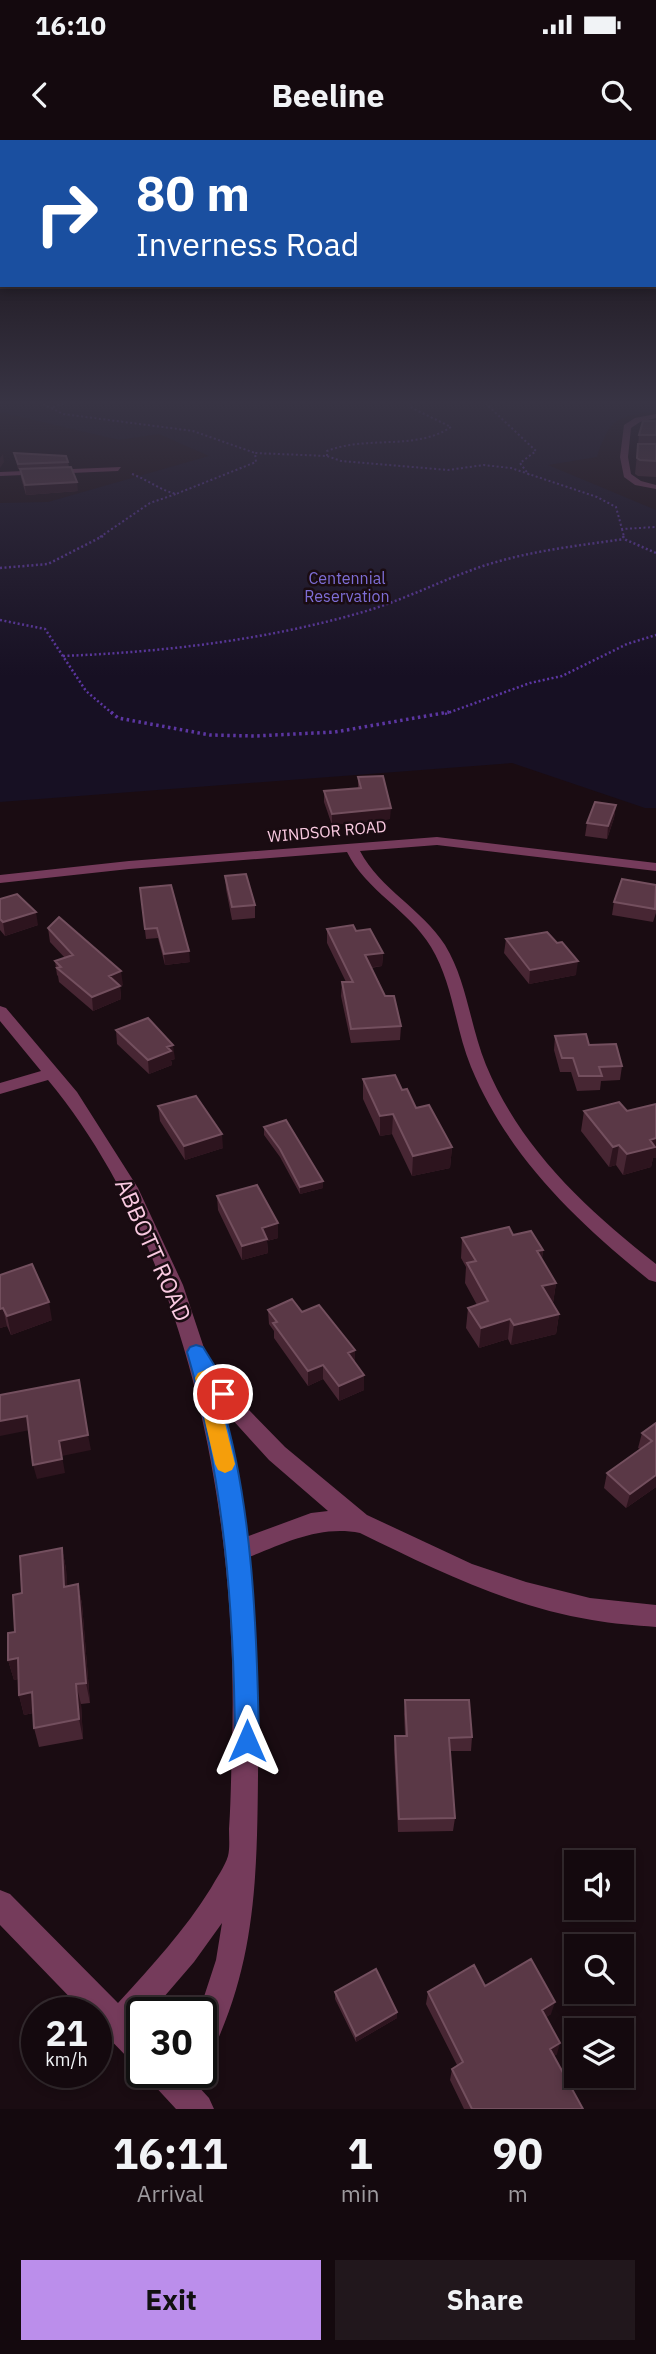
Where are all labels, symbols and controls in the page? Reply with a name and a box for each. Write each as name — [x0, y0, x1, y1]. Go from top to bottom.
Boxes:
text: 16:10 — [35, 8, 106, 42]
text: Beeline — [271, 74, 385, 116]
icon: back — [21, 76, 59, 114]
icon: search — [597, 76, 635, 114]
text: 80 m — [136, 161, 250, 224]
icon: right — [21, 168, 112, 259]
text: Inverness Road — [136, 223, 359, 265]
park label: Centennial Reservation — [304, 568, 390, 606]
street label: WINDSOR ROAD — [267, 816, 387, 846]
street label: ABBOTT ROAD — [109, 1173, 199, 1326]
pin — [193, 1364, 253, 1424]
icon: arrive — [204, 1375, 242, 1413]
position arrow — [210, 1704, 284, 1778]
map controls — [564, 1850, 634, 2088]
button: sound — [564, 1850, 634, 1920]
button: search — [564, 1934, 634, 2004]
speed limit sign: 30 — [126, 1997, 217, 2088]
text: 21 — [45, 2010, 88, 2056]
button: layers — [564, 2018, 634, 2088]
text: km/h — [45, 2048, 88, 2071]
text: 16:11 — [113, 2126, 228, 2181]
text: 1 — [348, 2126, 373, 2181]
text: 90 — [493, 2126, 543, 2181]
text: Arrival — [137, 2178, 204, 2208]
text: min — [341, 2178, 380, 2208]
text: m — [508, 2178, 528, 2208]
button: Exit — [21, 2260, 321, 2340]
button: Share — [335, 2260, 635, 2340]

